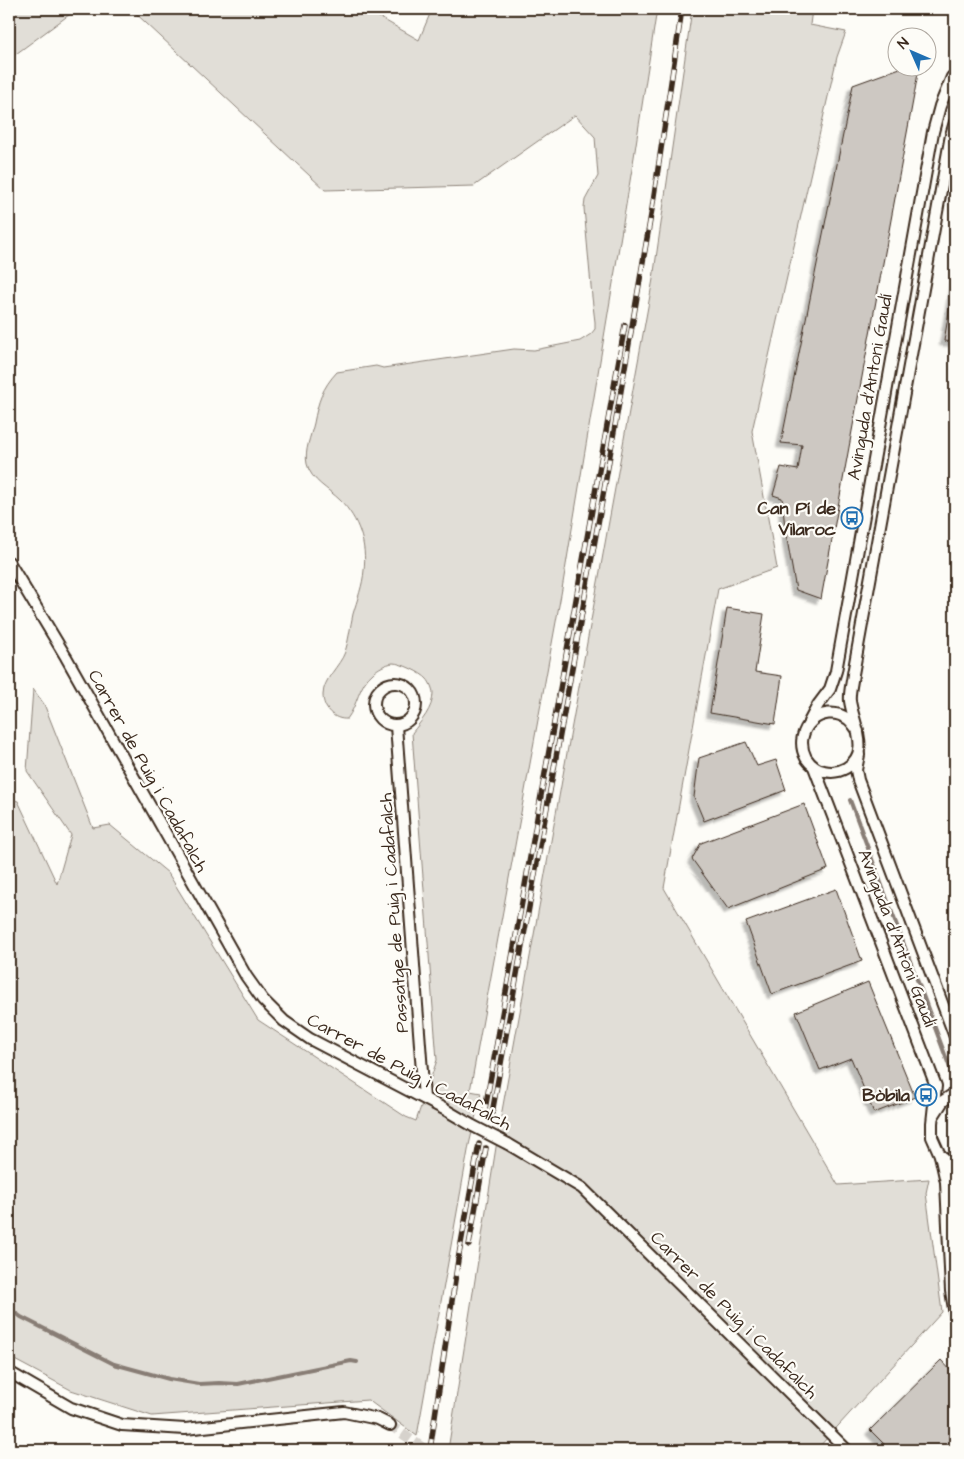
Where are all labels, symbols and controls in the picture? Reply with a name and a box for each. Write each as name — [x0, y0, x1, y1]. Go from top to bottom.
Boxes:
north arrow — [886, 28, 936, 78]
text: N — [893, 33, 914, 54]
street label: Avinguda d'Antoni Gaudí — [841, 292, 900, 482]
place label: Can Pí de Vilaroc — [758, 496, 837, 542]
bus stop icon: Can Pí de Vilaroc — [840, 506, 864, 530]
street label: Carrer de Puig i Cadafalch — [81, 665, 214, 877]
street label: Passatge de Puig i Cadafalch — [373, 792, 416, 1034]
street label: Avinguda d'Antoni Gaudí — [851, 846, 943, 1031]
street label: Carrer de Puig i Cadafalch — [302, 1007, 516, 1137]
place label: Bòbila — [862, 1083, 911, 1108]
bus stop icon: Bòbila — [914, 1083, 938, 1107]
street label: Carrer de Puig i Cadafalch — [644, 1226, 823, 1405]

